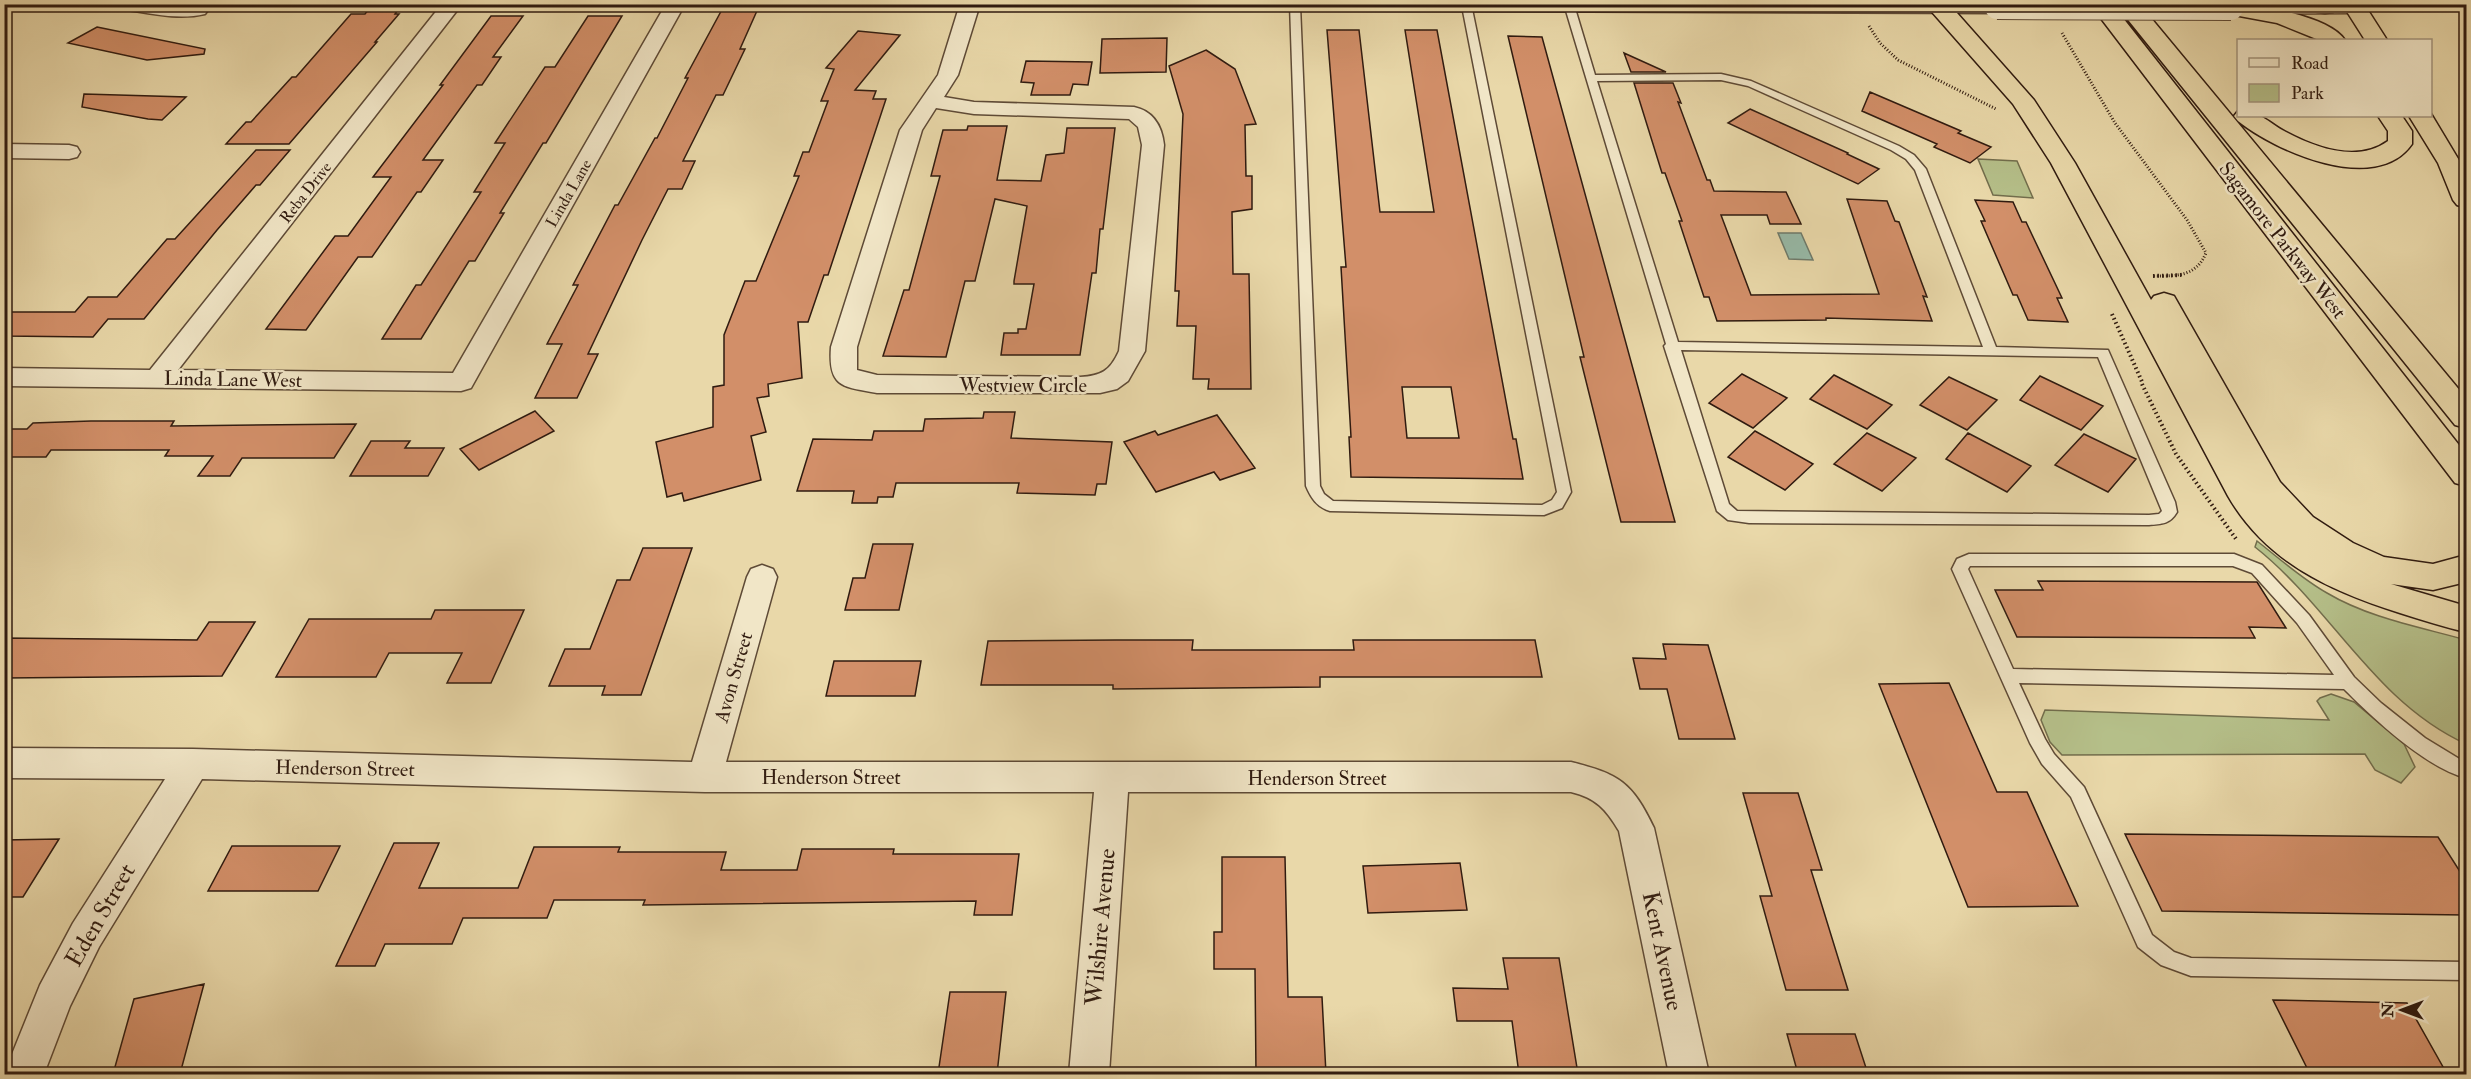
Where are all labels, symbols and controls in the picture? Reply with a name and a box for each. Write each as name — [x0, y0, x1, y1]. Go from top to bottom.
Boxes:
legend — [2237, 39, 2432, 117]
text: Road — [2291, 52, 2329, 75]
text: Park — [2291, 82, 2324, 105]
street label: Linda Lane — [541, 156, 596, 231]
street label: Sagamore Parkway West — [2214, 157, 2352, 324]
street label: Reba Drive — [276, 158, 336, 227]
street label: Linda Lane West — [164, 366, 303, 393]
street label: Westview Circle — [958, 373, 1087, 398]
street label: Avon Street — [708, 628, 758, 726]
street label: Henderson Street — [275, 755, 416, 782]
street label: Henderson Street — [761, 765, 901, 790]
street label: Henderson Street — [1247, 766, 1387, 791]
street label: Wilshire Avenue — [1078, 847, 1123, 1008]
street label: Eden Street — [58, 858, 143, 973]
street label: Kent Avenue — [1635, 889, 1690, 1014]
north arrow — [2372, 980, 2432, 1040]
text: N — [2378, 1002, 2398, 1018]

